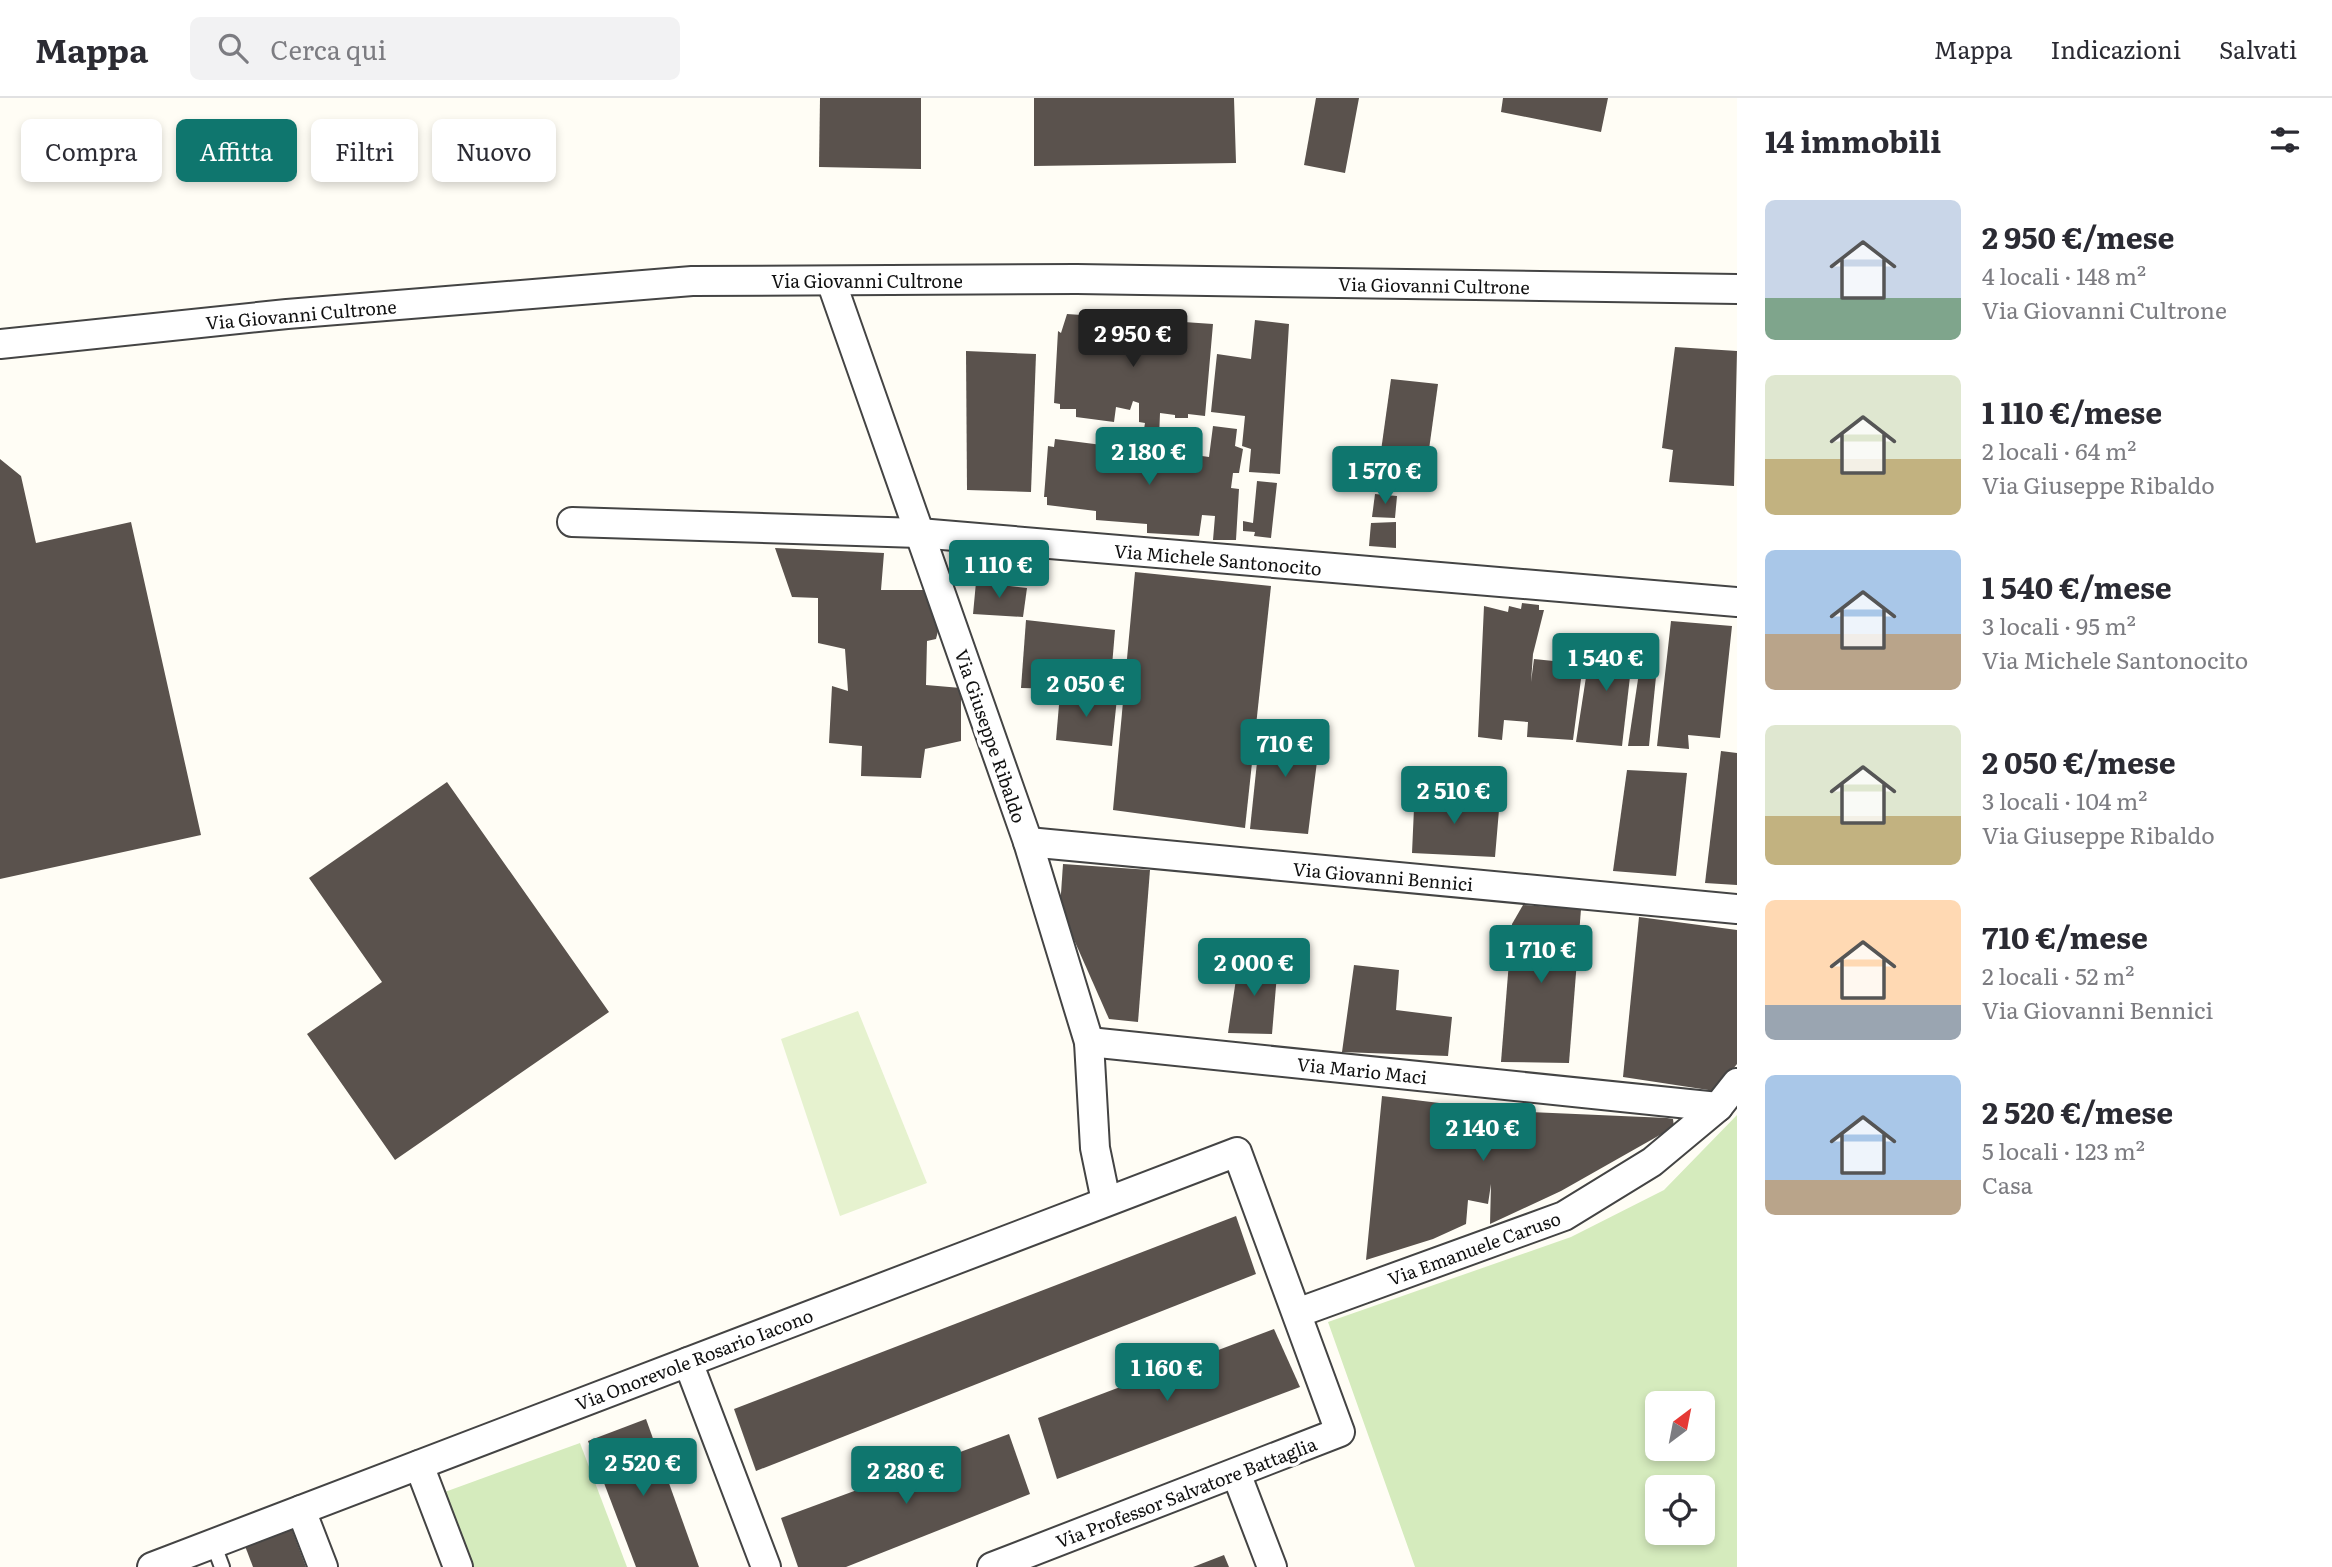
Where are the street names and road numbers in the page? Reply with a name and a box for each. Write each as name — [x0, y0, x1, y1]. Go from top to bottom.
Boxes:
street label: Via Giovanni Cultrone — [771, 267, 963, 294]
street label: Via Giovanni Cultrone — [1338, 270, 1530, 300]
street label: Via Giovanni Cultrone — [204, 292, 398, 336]
street label: Via Michele Santonocito — [1113, 536, 1323, 582]
street label: Via Giuseppe Ribaldo — [949, 646, 1033, 826]
street label: Via Giovanni Bennici — [1292, 855, 1474, 897]
street label: Via Mario Maci — [1296, 1050, 1428, 1090]
street label: Via Emanuele Caruso — [1384, 1204, 1564, 1292]
street label: Via Onorevole Rosario Iacono — [571, 1301, 817, 1417]
street label: Via Professor Salvatore Battaglia — [1052, 1430, 1321, 1554]

